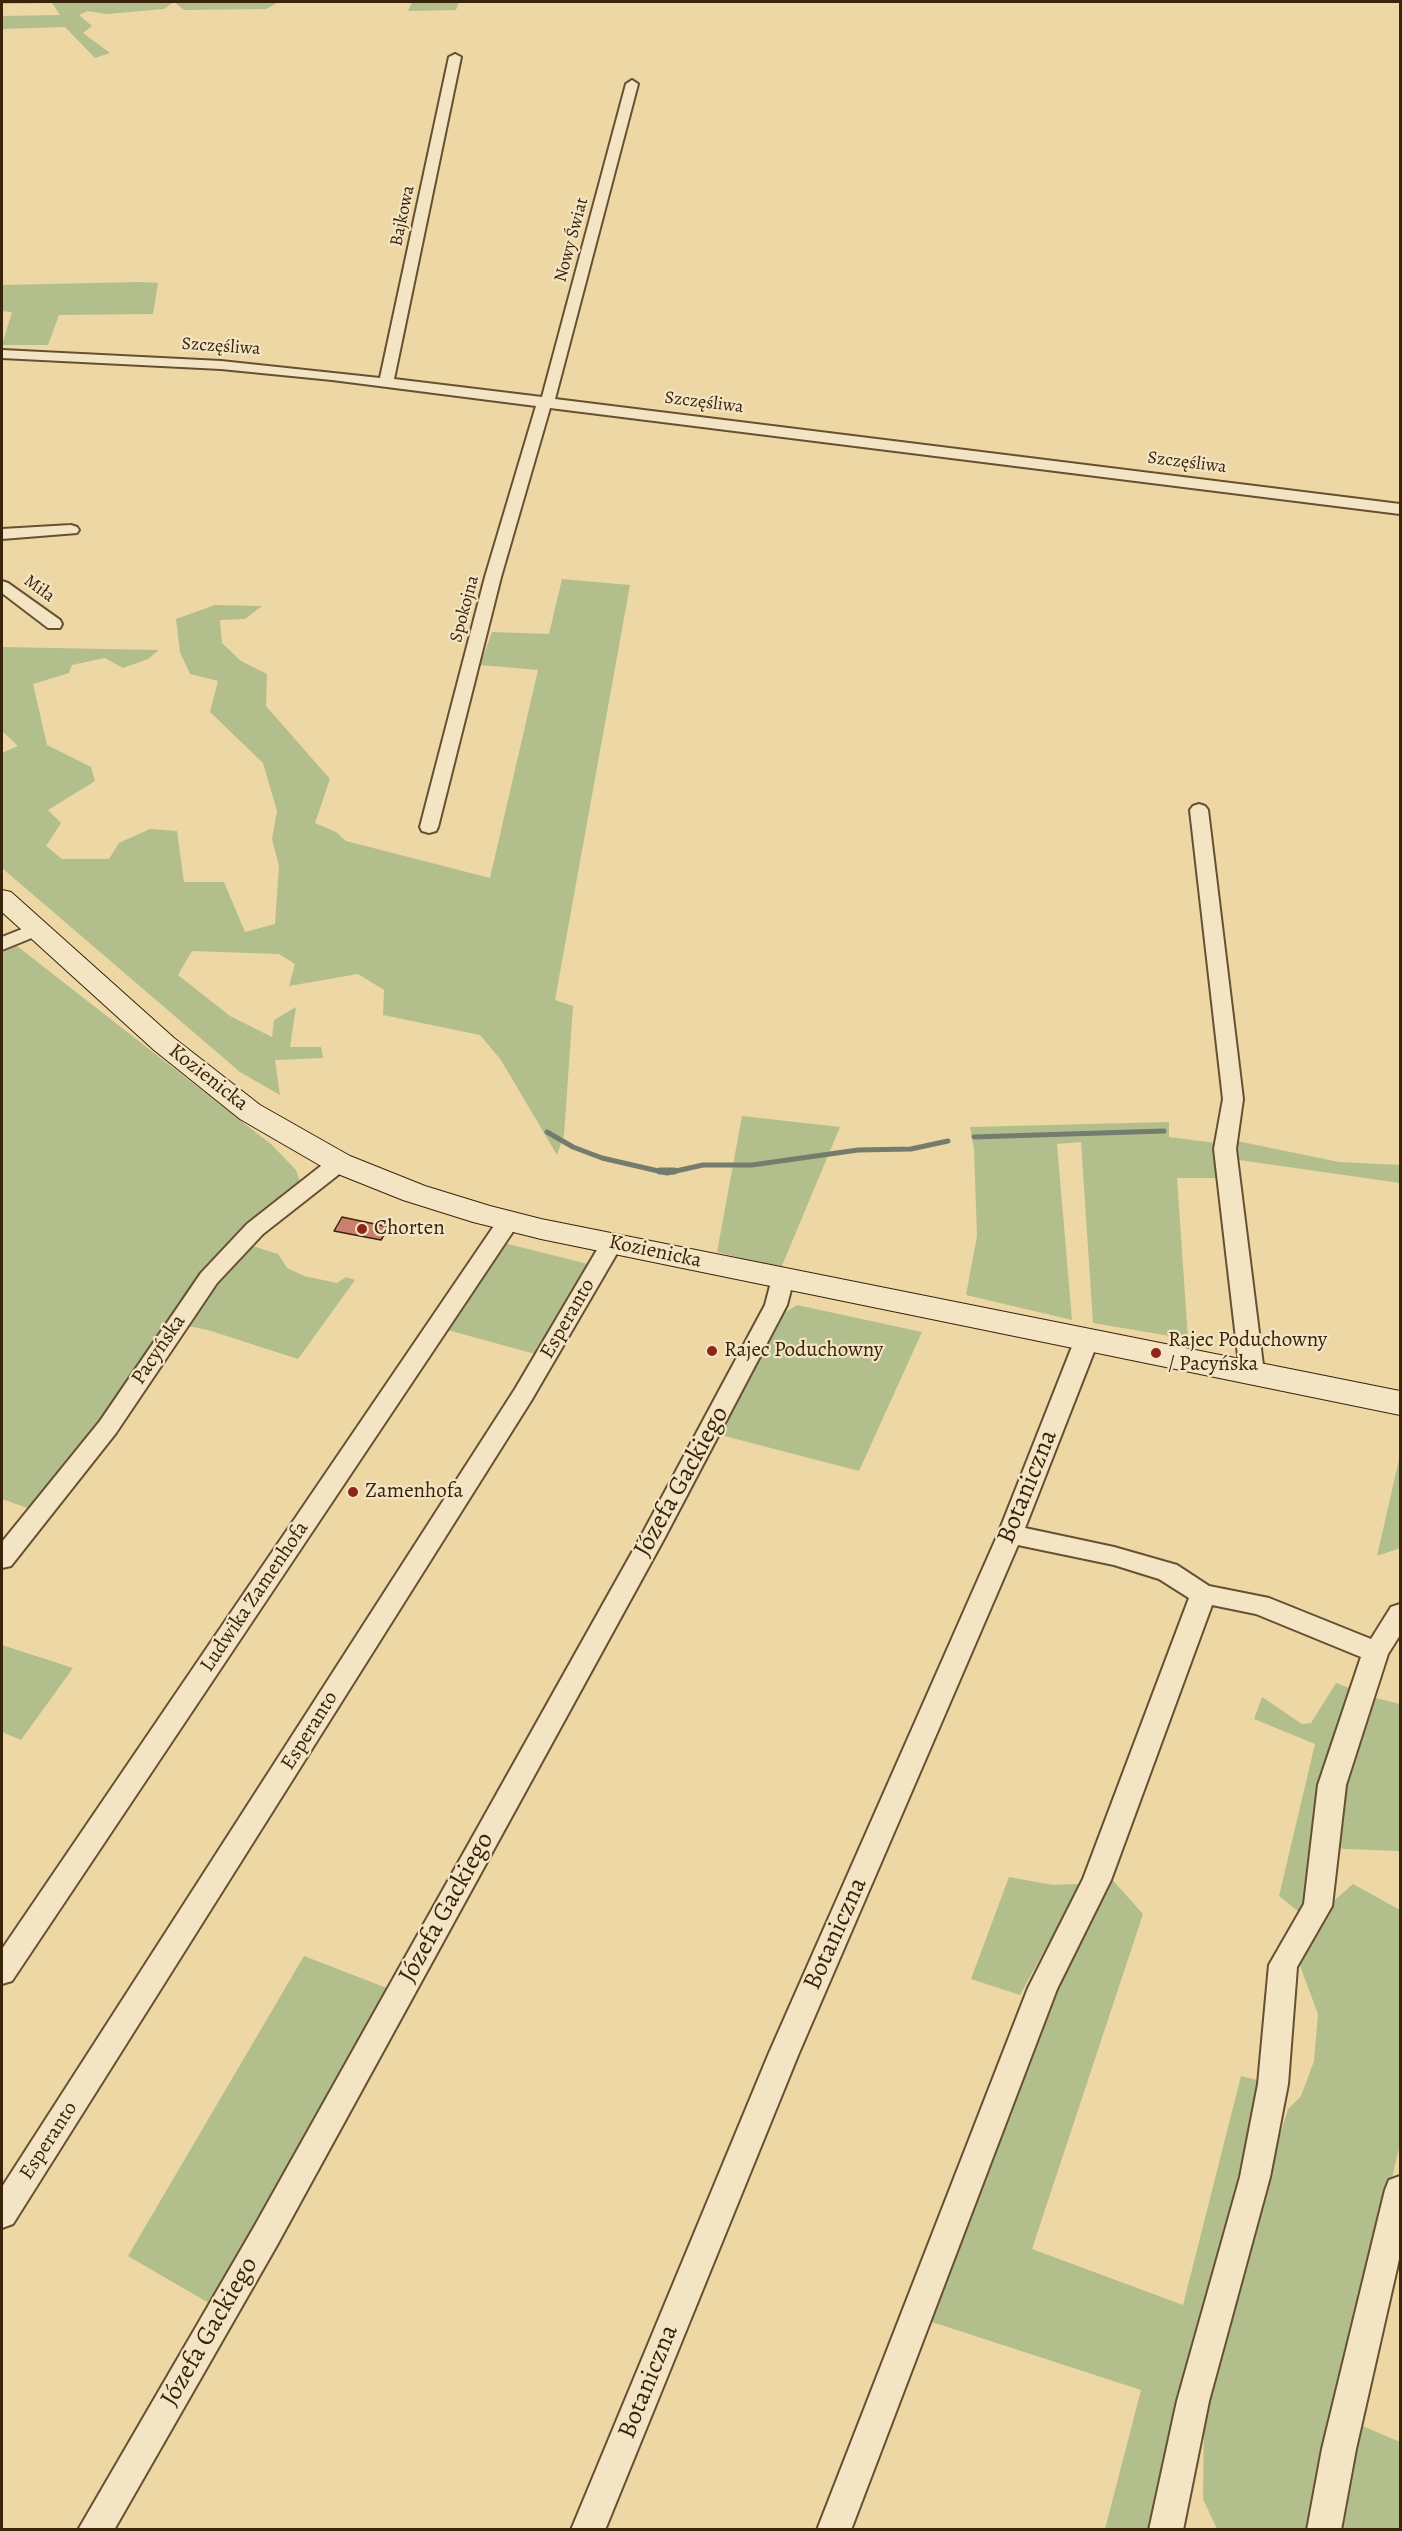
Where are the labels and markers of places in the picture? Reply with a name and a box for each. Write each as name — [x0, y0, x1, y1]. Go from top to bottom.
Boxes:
place label: Chorten — [374, 1216, 445, 1242]
marker: Chorten — [355, 1222, 369, 1236]
place label: Rajec Poduchowny / Pacyńska — [1168, 1328, 1327, 1378]
place label: Rajec Poduchowny — [724, 1338, 883, 1364]
marker: Rajec Poduchowny — [705, 1344, 719, 1358]
marker: Rajec Poduchowny / Pacyńska — [1149, 1346, 1163, 1360]
place label: Zamenhofa — [365, 1479, 463, 1505]
marker: Zamenhofa — [346, 1485, 360, 1499]

